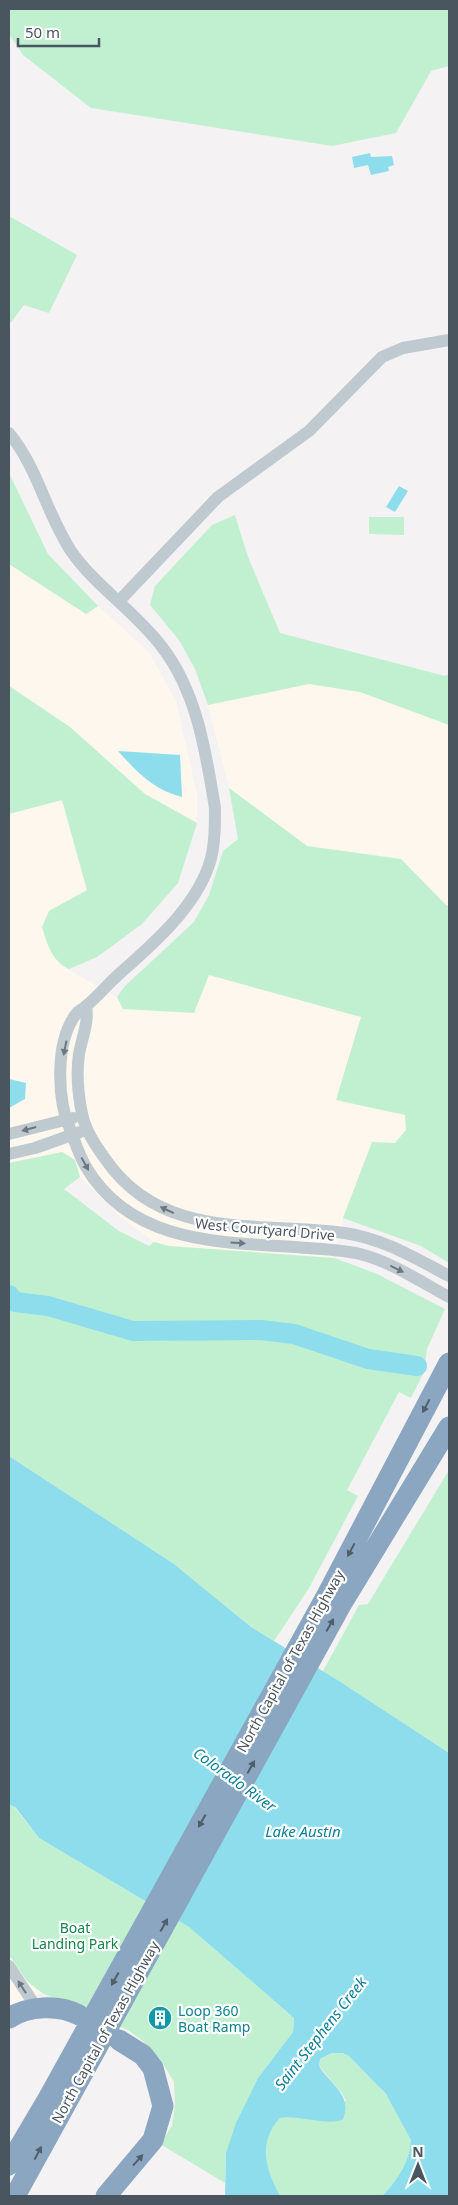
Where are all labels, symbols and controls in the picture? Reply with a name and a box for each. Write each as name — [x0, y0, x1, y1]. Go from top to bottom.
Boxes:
scale bar — [18, 15, 99, 47]
text: 50 m — [25, 22, 60, 42]
one-way arrow — [60, 1040, 68, 1056]
one-way arrow — [21, 1126, 36, 1134]
one-way arrow — [81, 1157, 90, 1171]
one-way arrow — [160, 1206, 174, 1214]
street label: West Courtyard Drive — [194, 1213, 336, 1245]
one-way arrow — [230, 1239, 246, 1247]
one-way arrow — [389, 1265, 404, 1273]
one-way arrow — [422, 1400, 431, 1413]
one-way arrow — [346, 1543, 355, 1557]
street label: North Capital of Texas Highway — [232, 1566, 349, 1755]
one-way arrow — [326, 1618, 334, 1632]
water label: Colorado River — [190, 1742, 281, 1816]
one-way arrow — [247, 1761, 256, 1774]
one-way arrow — [198, 1814, 206, 1828]
water label: Lake Austin — [265, 1821, 341, 1841]
one-way arrow — [160, 1917, 168, 1932]
park label: Boat Landing Park — [32, 1918, 119, 1953]
street label: North Capital of Texas Highway — [47, 1937, 164, 2126]
one-way arrow — [110, 1972, 119, 1985]
water label: Saint Stephens Creek — [270, 1972, 371, 2094]
one-way arrow — [18, 1980, 27, 1993]
place label: Loop 360 Boat Ramp — [178, 2001, 250, 2036]
building icon: Loop 360 Boat Ramp — [147, 2005, 173, 2031]
north arrow — [393, 2140, 443, 2190]
text: N — [412, 2142, 424, 2161]
one-way arrow — [34, 2147, 43, 2160]
one-way arrow — [132, 2154, 144, 2166]

